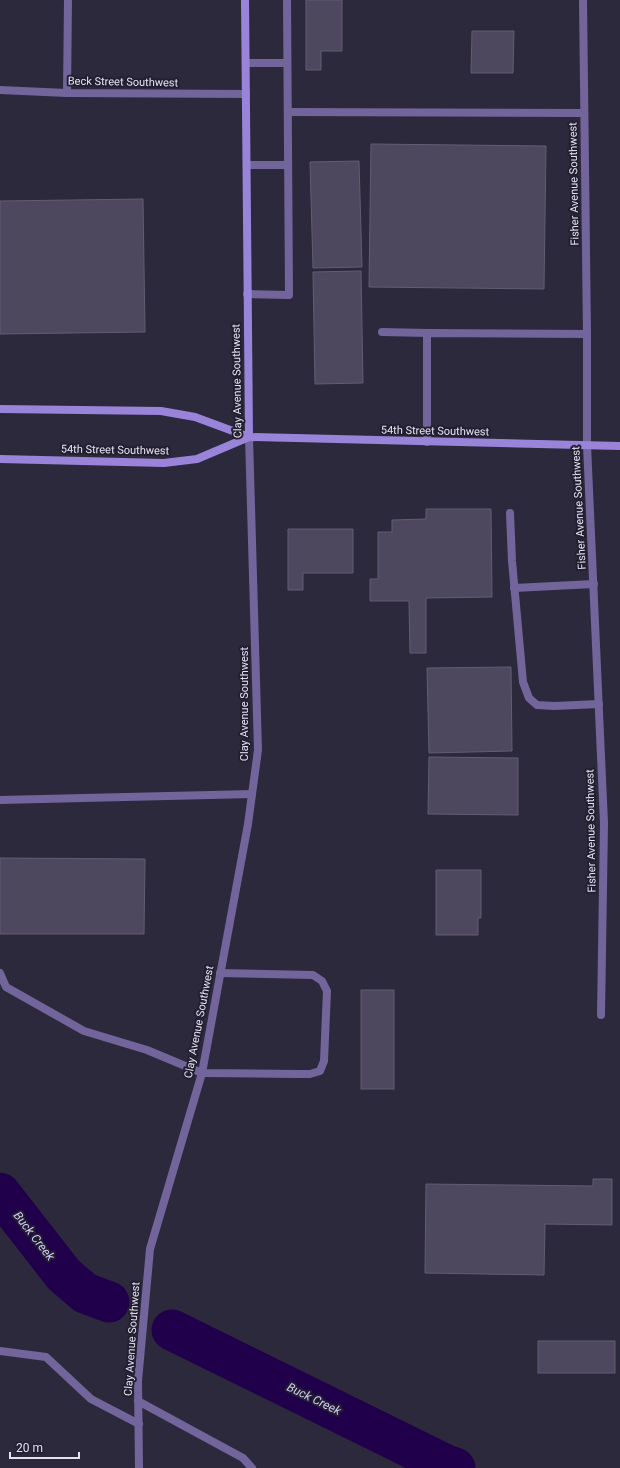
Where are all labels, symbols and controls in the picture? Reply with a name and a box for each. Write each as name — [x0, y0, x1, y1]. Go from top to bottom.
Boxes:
street label: Beck Street Southwest — [68, 75, 179, 89]
street label: Fisher Avenue Southwest — [566, 122, 582, 246]
street label: Clay Avenue Southwest — [229, 323, 244, 438]
street label: 54th Street Southwest — [381, 424, 490, 438]
street label: 54th Street Southwest — [61, 443, 170, 457]
street label: Fisher Avenue Southwest — [569, 446, 589, 570]
street label: Clay Avenue Southwest — [238, 646, 251, 761]
street label: Fisher Avenue Southwest — [583, 769, 599, 893]
street label: Clay Avenue Southwest — [182, 964, 216, 1079]
water label: Buck Creek — [11, 1209, 58, 1264]
street label: Clay Avenue Southwest — [122, 1281, 142, 1396]
water label: Buck Creek — [285, 1380, 344, 1419]
scale bar — [10, 1434, 79, 1460]
text: 20 m — [16, 1441, 43, 1455]

